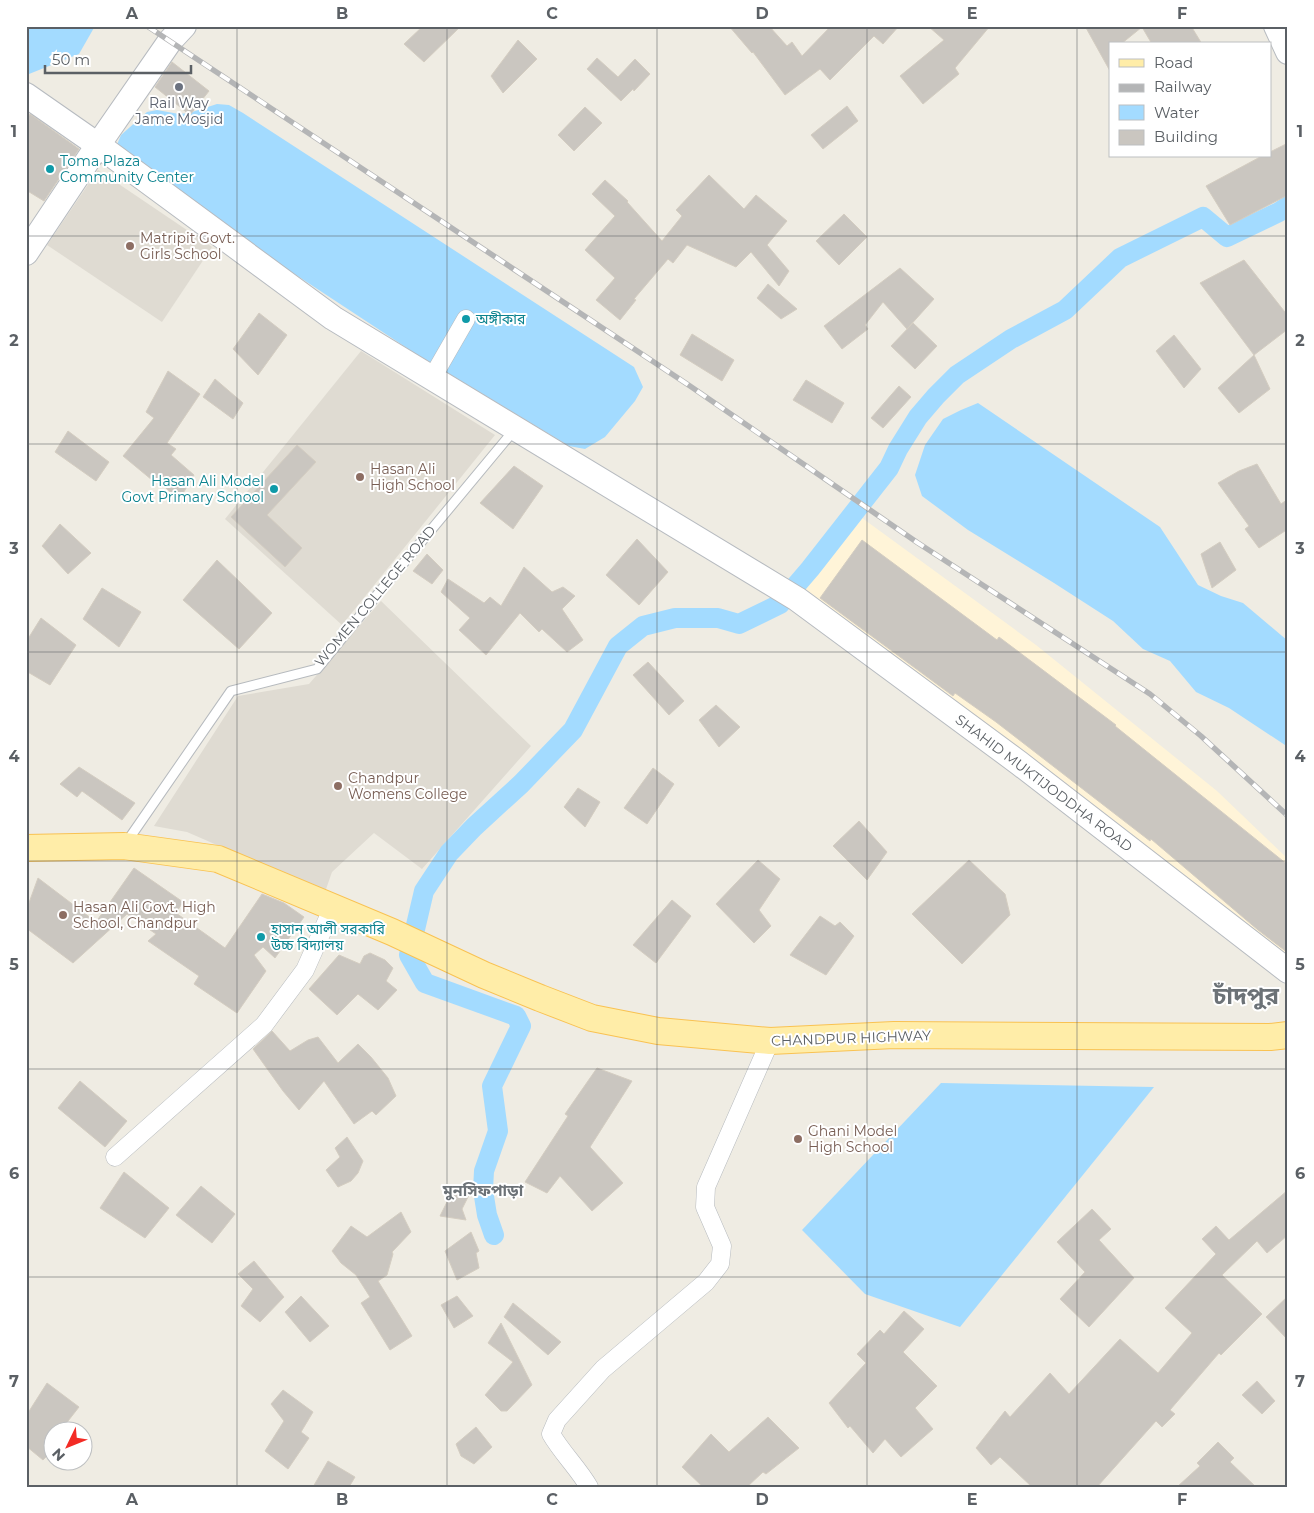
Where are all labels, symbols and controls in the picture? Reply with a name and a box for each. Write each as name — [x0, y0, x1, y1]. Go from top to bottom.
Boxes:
text: A — [125, 4, 139, 23]
text: B — [336, 4, 348, 23]
text: C — [546, 4, 558, 23]
text: D — [755, 4, 769, 23]
text: E — [967, 4, 977, 23]
text: F — [1177, 4, 1187, 23]
scale bar — [45, 42, 191, 74]
legend — [1109, 42, 1272, 158]
text: 50 m — [52, 50, 90, 69]
text: Road — [1154, 53, 1193, 72]
text: Railway — [1154, 77, 1212, 96]
marker: Rail Way Jame Mosjid — [173, 81, 185, 93]
place label: Rail Way Jame Mosjid — [134, 94, 223, 128]
text: Water — [1154, 103, 1200, 122]
text: 1 — [11, 122, 17, 141]
text: 1 — [1297, 122, 1303, 141]
text: Building — [1154, 127, 1218, 146]
place label: Toma Plaza Community Center — [60, 152, 194, 186]
marker: Toma Plaza Community Center — [44, 163, 56, 175]
place label: Matripit Govt. Girls School — [140, 229, 235, 263]
marker: Matripit Govt. Girls School — [124, 240, 136, 252]
place label: অঙ্গীকার — [475, 310, 526, 328]
marker: অঙ্গীকার — [460, 313, 472, 325]
text: 2 — [9, 331, 19, 350]
text: 2 — [1295, 331, 1305, 350]
place label: Hasan Ali High School — [370, 460, 455, 494]
marker: Hasan Ali High School — [354, 471, 366, 483]
place label: Hasan Ali Model Govt Primary School — [122, 472, 264, 506]
marker: Hasan Ali Model Govt Primary School — [268, 483, 280, 495]
street label: WOMEN COLLEGE ROAD — [311, 522, 439, 670]
text: 3 — [8, 539, 19, 558]
text: 3 — [1294, 539, 1305, 558]
street label: SHAHID MUKTIJODDHA ROAD — [952, 710, 1136, 856]
text: 4 — [8, 747, 20, 766]
text: 4 — [1294, 747, 1306, 766]
place label: Chandpur Womens College — [348, 769, 467, 803]
marker: Chandpur Womens College — [332, 780, 344, 792]
place label: Hasan Ali Govt. High School, Chandpur — [73, 898, 216, 932]
marker: Hasan Ali Govt. High School, Chandpur — [57, 909, 69, 921]
place label: হাসান আলী সরকারি উচ্চ বিদ্যালয় — [270, 920, 385, 954]
marker: হাসান আলী সরকারি উচ্চ বিদ্যালয় — [255, 931, 267, 943]
text: 5 — [9, 955, 19, 974]
text: 5 — [1295, 955, 1305, 974]
district label: চাঁদপুর — [1212, 981, 1280, 1010]
street label: CHANDPUR HIGHWAY — [771, 1026, 931, 1050]
place label: Ghani Model High School — [808, 1122, 897, 1156]
marker: Ghani Model High School — [792, 1133, 804, 1145]
text: 6 — [9, 1164, 19, 1183]
text: 6 — [1295, 1164, 1305, 1183]
district label: মুনসিফপাড়া — [442, 1181, 524, 1201]
text: 7 — [9, 1372, 19, 1391]
text: 7 — [1295, 1372, 1305, 1391]
north arrow — [42, 1420, 92, 1470]
text: N — [48, 1445, 69, 1465]
text: A — [125, 1490, 139, 1509]
text: B — [336, 1490, 348, 1509]
text: C — [546, 1490, 558, 1509]
text: D — [755, 1490, 769, 1509]
text: E — [967, 1490, 977, 1509]
text: F — [1177, 1490, 1187, 1509]

